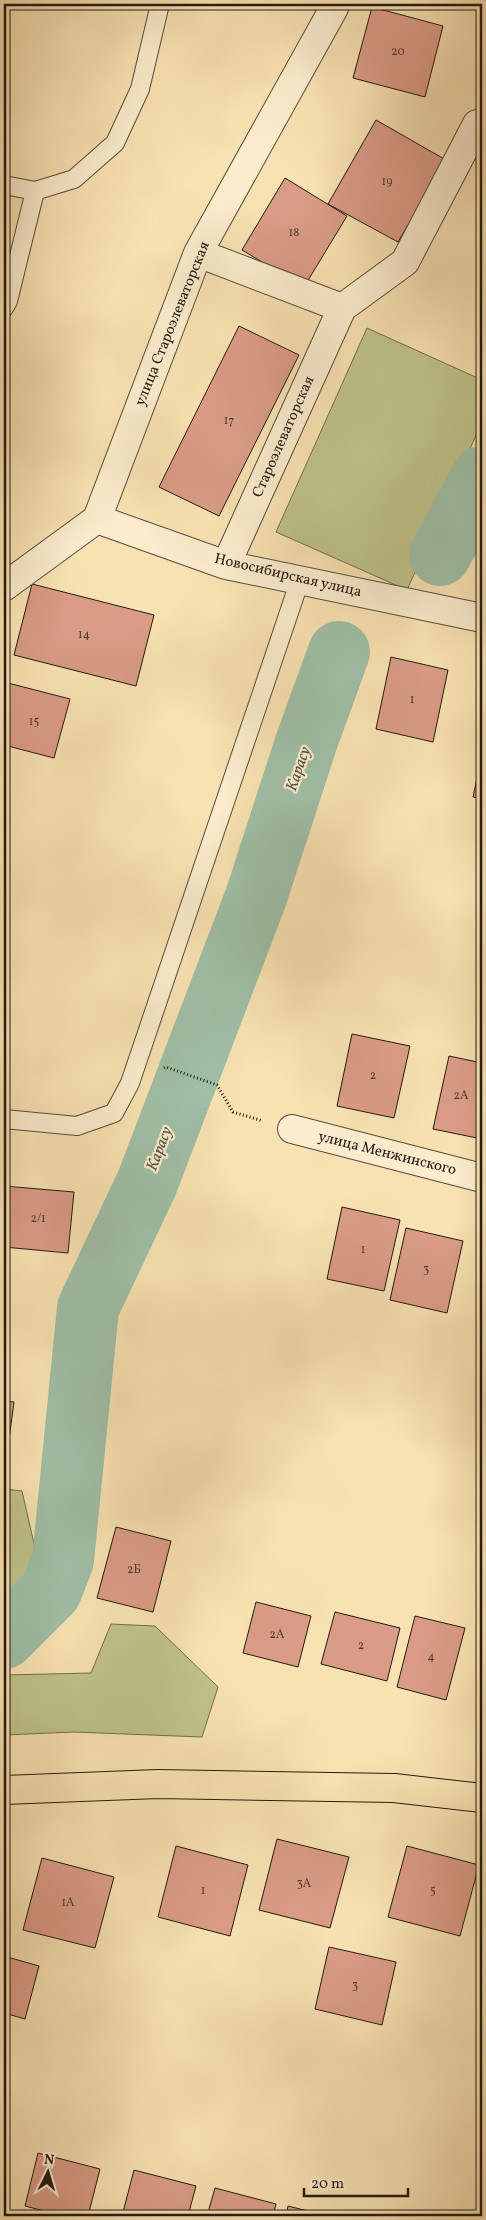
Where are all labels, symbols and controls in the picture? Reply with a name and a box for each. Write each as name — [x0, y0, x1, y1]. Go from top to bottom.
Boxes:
house number: 20 — [391, 44, 405, 60]
house number: 19 — [382, 174, 392, 190]
house number: 18 — [289, 225, 299, 241]
street label: улица Староэлеваторская — [130, 238, 216, 409]
street label: Староэлеваторская — [248, 373, 320, 501]
house number: 17 — [224, 413, 234, 429]
street label: Новосибирская улица — [212, 549, 364, 603]
house number: 14 — [78, 627, 90, 643]
house number: 1 — [410, 692, 414, 708]
house number: 15 — [29, 714, 39, 730]
water label: Карасу — [281, 744, 317, 794]
house number: 2 — [370, 1068, 376, 1084]
house number: 2А — [454, 1088, 469, 1104]
water label: Карасу — [142, 1124, 178, 1174]
street label: улица Менжинского — [316, 1127, 458, 1181]
house number: 2/1 — [30, 1211, 46, 1227]
house number: 1 — [361, 1242, 365, 1258]
house number: 3 — [423, 1262, 429, 1278]
house number: 2Б — [127, 1562, 141, 1578]
house number: 2А — [270, 1627, 285, 1643]
house number: 2 — [358, 1638, 364, 1654]
house number: 4 — [427, 1649, 435, 1665]
house number: 3А — [297, 1876, 312, 1892]
house number: 1 — [201, 1883, 205, 1899]
house number: 5 — [430, 1883, 436, 1899]
house number: 1А — [61, 1895, 75, 1911]
house number: 3 — [352, 1978, 358, 1994]
north arrow — [22, 2148, 72, 2198]
text: N — [43, 2151, 55, 2170]
scale bar — [304, 2165, 407, 2197]
text: 20 m — [311, 2174, 344, 2195]

